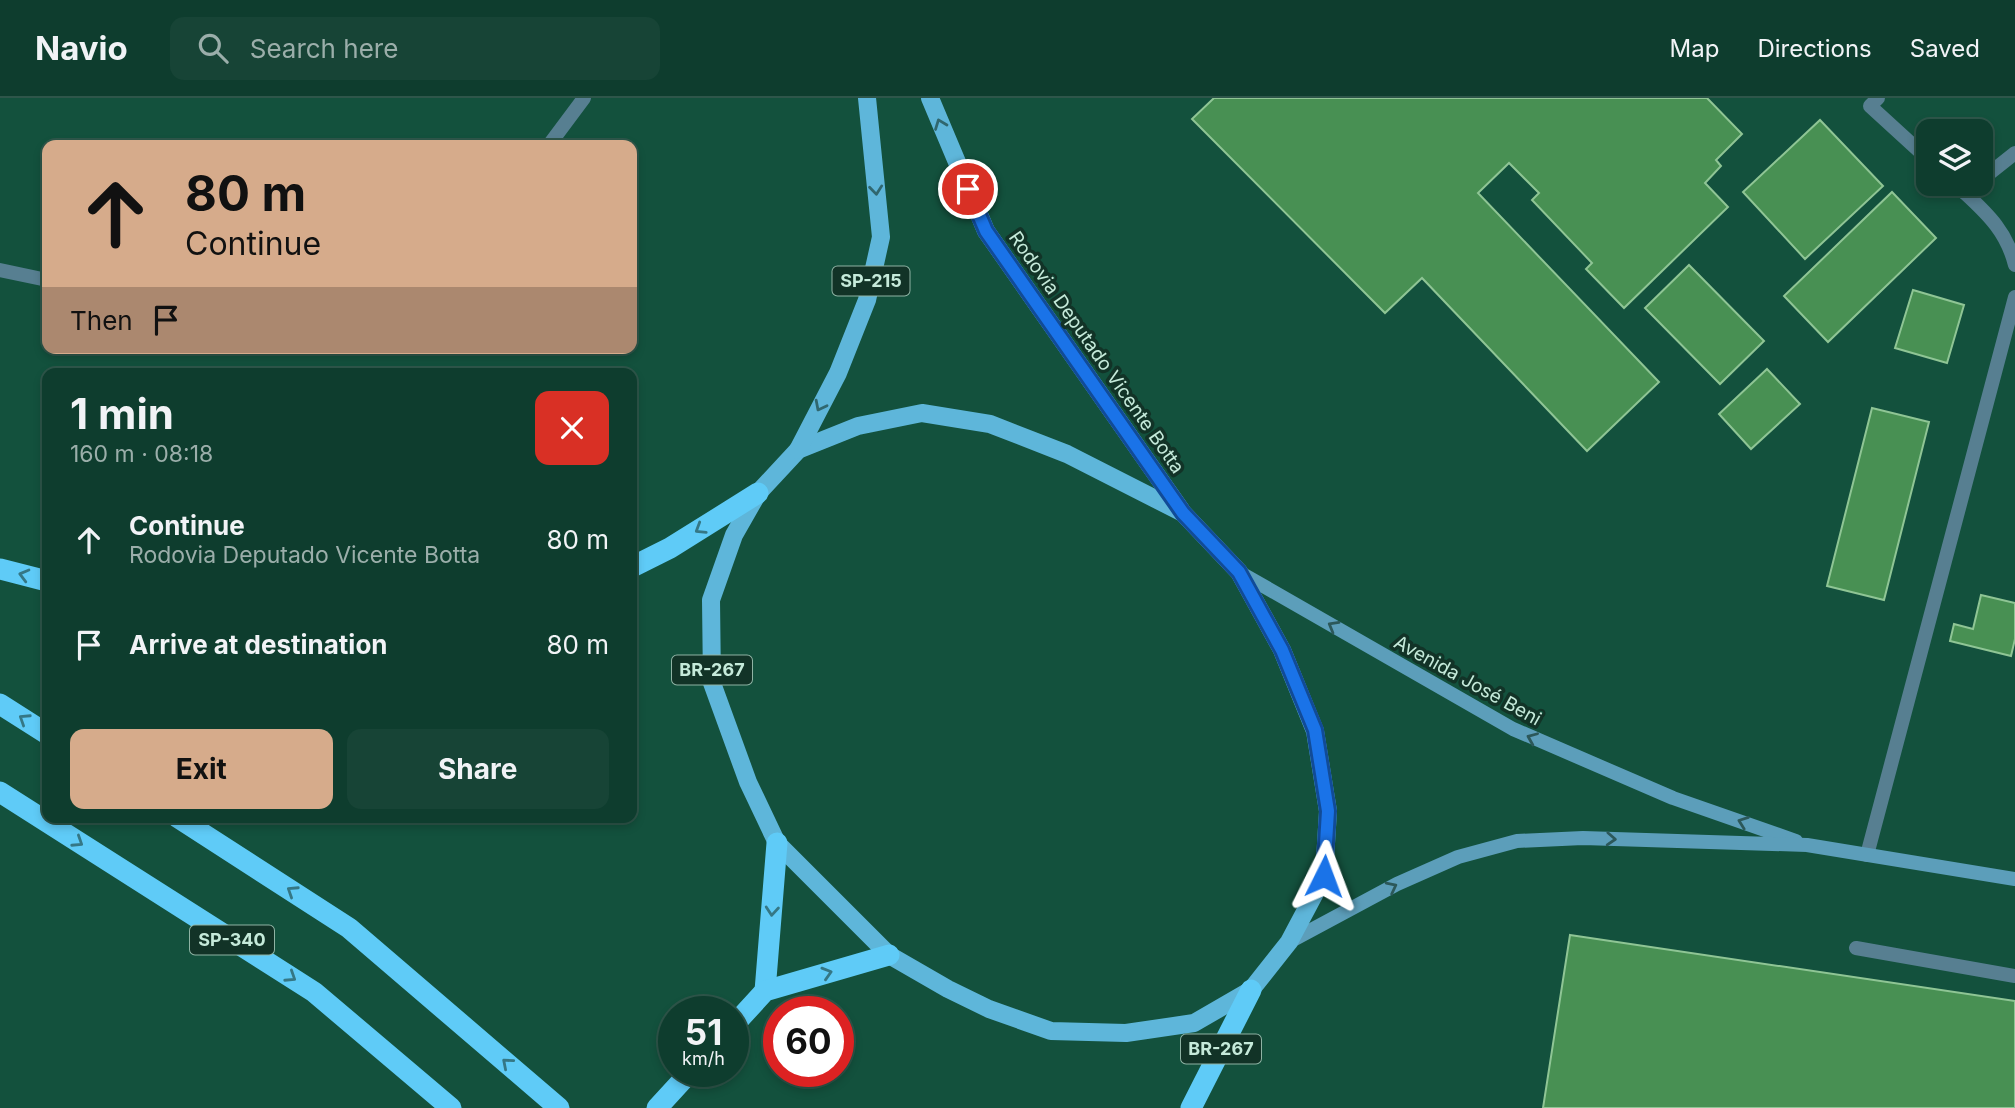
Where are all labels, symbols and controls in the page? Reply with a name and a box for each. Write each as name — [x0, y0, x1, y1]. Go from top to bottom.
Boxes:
search box — [170, 17, 660, 80]
text: Navio — [35, 28, 128, 68]
icon: search — [194, 29, 232, 67]
text: Search here — [250, 33, 398, 64]
text: Map — [1670, 34, 1719, 63]
text: Directions — [1757, 34, 1872, 63]
text: Saved — [1910, 34, 1980, 63]
one-way arrow — [934, 119, 948, 131]
map controls — [1916, 119, 1993, 196]
button: layers — [1916, 119, 1993, 196]
pin — [938, 159, 998, 219]
text: 80 m — [185, 164, 306, 223]
icon: ahead — [70, 168, 161, 259]
icon: arrive — [949, 170, 987, 208]
one-way arrow — [868, 185, 883, 196]
text: Continue — [185, 224, 321, 263]
street label: Rodovia Deputado Vicente Botta — [1004, 227, 1189, 478]
road number: SP-215 — [832, 266, 910, 296]
icon: arrive — [147, 301, 185, 339]
text: Then — [70, 305, 133, 336]
text: 1 min — [70, 388, 174, 439]
button: close — [535, 391, 609, 465]
one-way arrow — [815, 399, 829, 411]
text: 160 m · 08:18 — [70, 440, 213, 468]
text: Continue — [129, 510, 245, 541]
icon: ahead — [70, 521, 108, 559]
one-way arrow — [694, 521, 707, 534]
text: 80 m — [546, 524, 609, 555]
text: Rodovia Deputado Vicente Botta — [129, 541, 480, 569]
one-way arrow — [18, 569, 30, 583]
one-way arrow — [1328, 621, 1341, 634]
icon: arrive — [70, 626, 108, 664]
text: Arrive at destination — [129, 629, 388, 660]
text: 80 m — [546, 629, 609, 660]
street label: Avenida José Beni — [1390, 630, 1545, 730]
road number: BR-267 — [672, 656, 752, 684]
one-way arrow — [18, 714, 31, 727]
button: Exit — [70, 729, 333, 809]
button: Share — [347, 729, 609, 809]
one-way arrow — [1526, 732, 1538, 746]
one-way arrow — [1737, 817, 1749, 831]
one-way arrow — [1606, 832, 1617, 847]
one-way arrow — [71, 833, 84, 846]
position arrow — [1287, 839, 1361, 913]
one-way arrow — [1385, 882, 1397, 896]
one-way arrow — [286, 886, 299, 899]
one-way arrow — [765, 906, 780, 917]
road number: SP-340 — [190, 926, 274, 954]
one-way arrow — [821, 966, 833, 981]
one-way arrow — [283, 969, 296, 982]
speed limit sign: 60 — [763, 996, 854, 1087]
text: 51 — [685, 1011, 722, 1053]
road number: BR-267 — [1181, 1034, 1261, 1064]
text: km/h — [682, 1048, 725, 1069]
one-way arrow — [502, 1059, 515, 1071]

